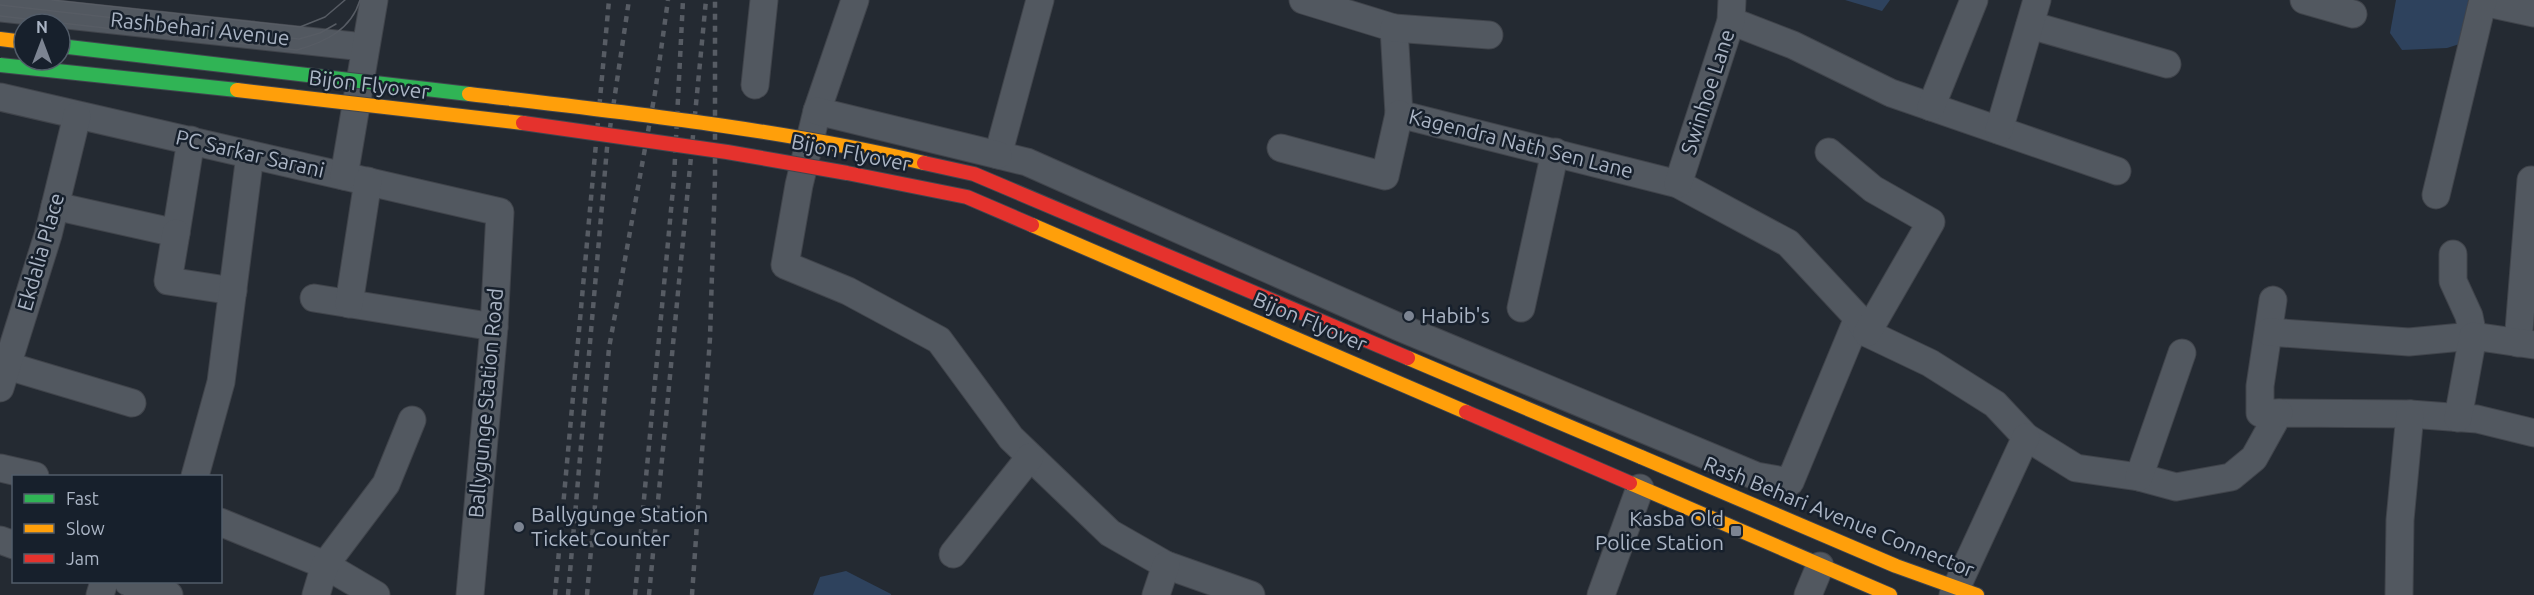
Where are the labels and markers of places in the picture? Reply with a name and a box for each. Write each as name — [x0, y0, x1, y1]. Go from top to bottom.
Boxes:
place label: Habib's — [1421, 303, 1490, 327]
marker: Habib's — [1402, 309, 1416, 323]
place label: Ballygunge Station Ticket Counter — [531, 502, 708, 550]
place label: Kasba Old Police Station — [1595, 506, 1724, 554]
marker: Ballygunge Station Ticket Counter — [512, 520, 526, 534]
marker: Kasba Old Police Station — [1729, 524, 1743, 538]

